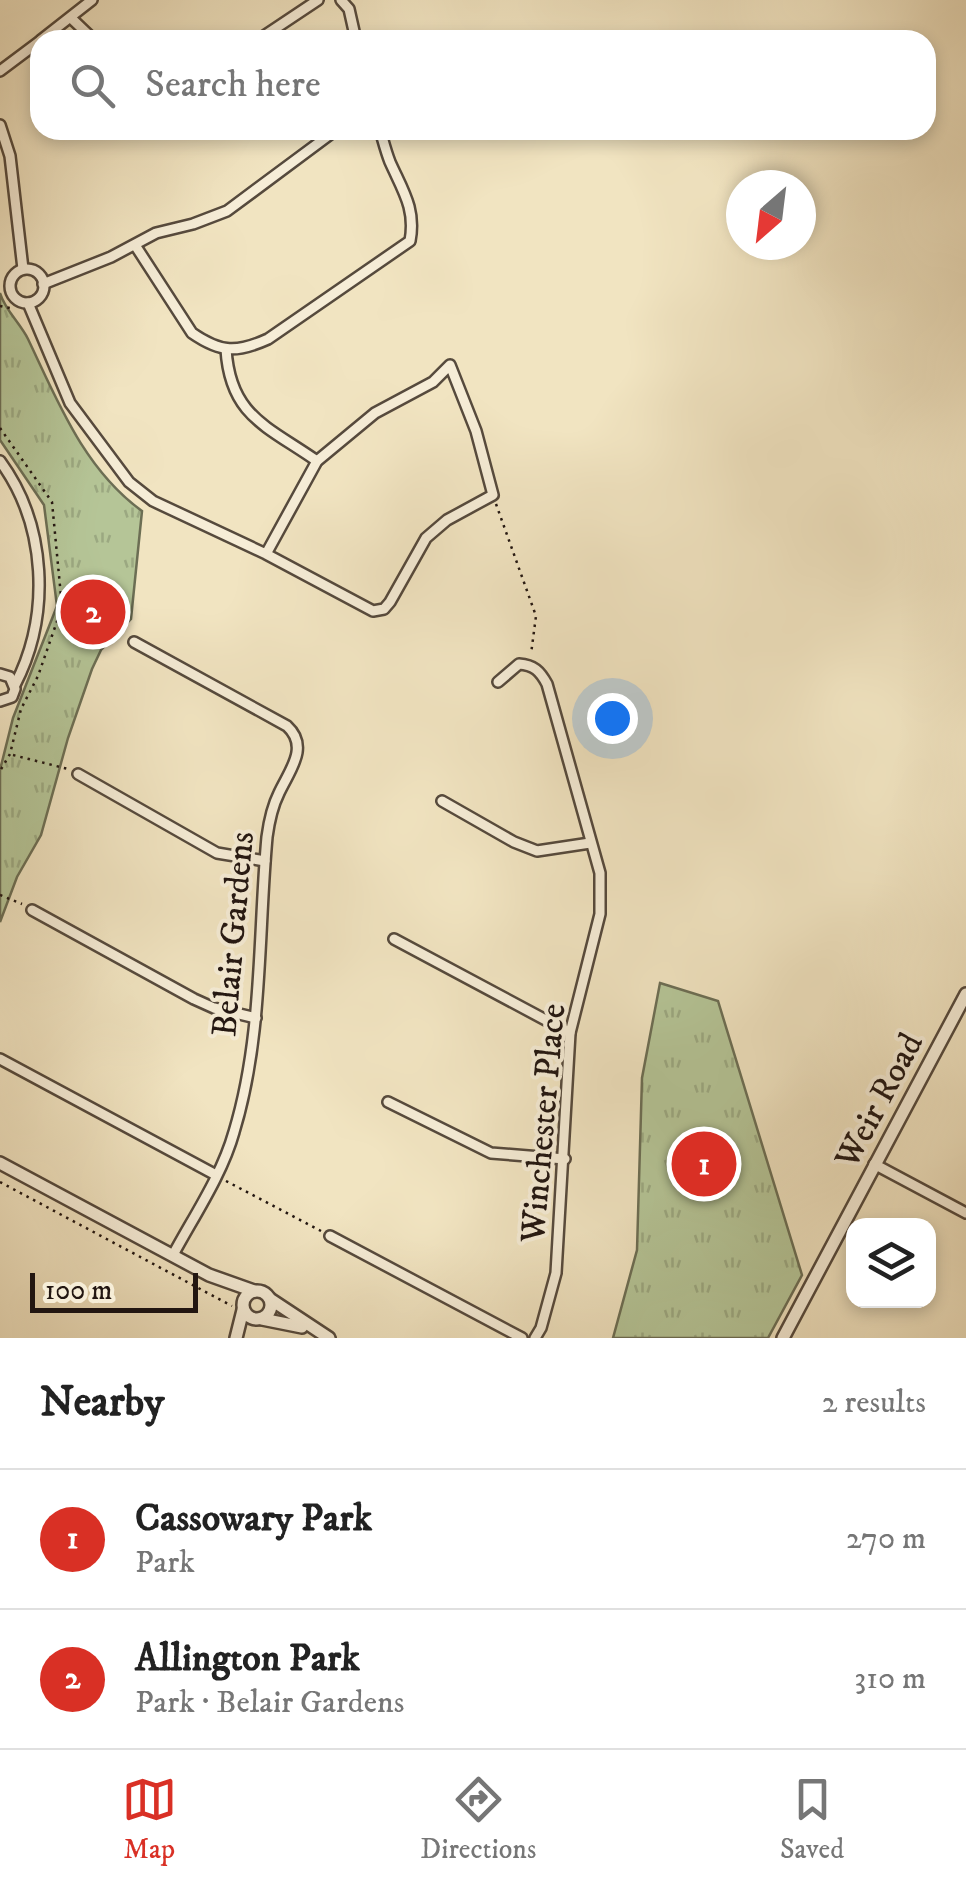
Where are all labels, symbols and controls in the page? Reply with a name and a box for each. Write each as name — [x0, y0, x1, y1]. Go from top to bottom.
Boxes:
search box — [30, 30, 936, 140]
icon: search — [65, 58, 120, 113]
text: Search here — [145, 61, 321, 109]
north arrow — [726, 170, 816, 260]
pin: 2 — [61, 574, 126, 650]
your location — [587, 693, 638, 744]
street label: Belair Gardens — [203, 830, 265, 1039]
street label: Winchester Place — [512, 1002, 576, 1246]
street label: Weir Road — [825, 1025, 934, 1177]
pin: 1 — [672, 1126, 736, 1202]
map controls — [846, 1218, 936, 1308]
button: layers — [846, 1218, 936, 1308]
scale bar — [30, 1268, 198, 1312]
text: 100 m — [45, 1273, 112, 1308]
text: Nearby — [40, 1377, 164, 1429]
text: 2 results — [822, 1383, 926, 1423]
text: Cassowary Park — [135, 1495, 372, 1543]
text: 1 — [67, 1519, 78, 1559]
text: 270 m — [846, 1519, 926, 1559]
text: Park — [135, 1543, 195, 1583]
text: Allington Park — [135, 1635, 360, 1683]
text: 2 — [65, 1659, 80, 1699]
text: 310 m — [854, 1659, 926, 1699]
text: Park · Belair Gardens — [135, 1683, 404, 1723]
tab: Map — [122, 1772, 177, 1867]
tab: Directions — [420, 1772, 536, 1867]
tab: Saved — [780, 1772, 844, 1867]

